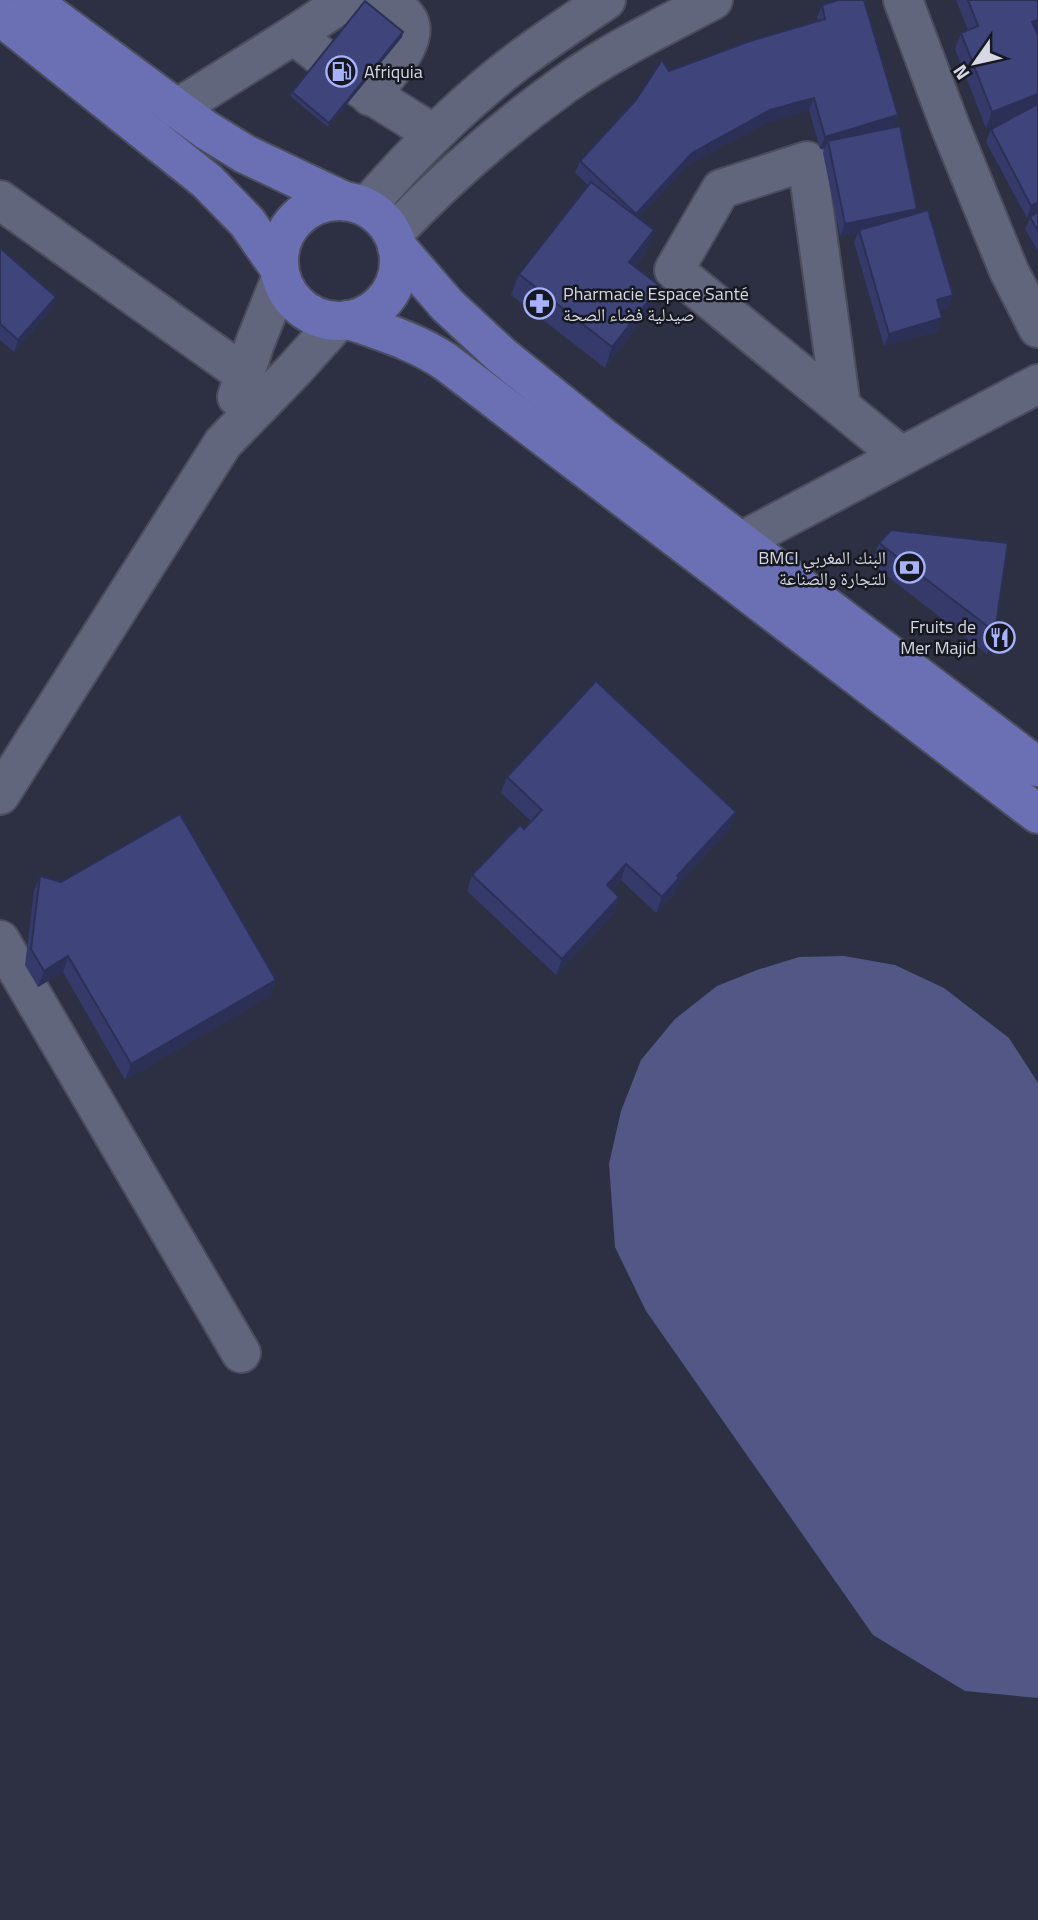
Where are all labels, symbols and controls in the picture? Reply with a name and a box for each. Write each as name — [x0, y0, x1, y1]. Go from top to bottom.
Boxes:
north arrow — [940, 28, 1010, 98]
fuel station icon: Afriquia — [324, 55, 358, 89]
place label: Afriquia — [364, 58, 423, 85]
text: N — [945, 59, 976, 86]
place label: Pharmacie Espace Santé صيدلية فضاء الصحة — [563, 280, 749, 328]
pharmacy icon: Pharmacie Espace Santé صيدلية فضاء الصحة — [523, 287, 557, 321]
place label: BMCI البنك المغربي للتجارة والصناعة — [758, 544, 886, 592]
bank icon: BMCI البنك المغربي للتجارة والصناعة — [892, 551, 926, 585]
place label: Fruits de Mer Majid — [900, 613, 976, 661]
restaurant icon: Fruits de Mer Majid — [982, 620, 1016, 654]

